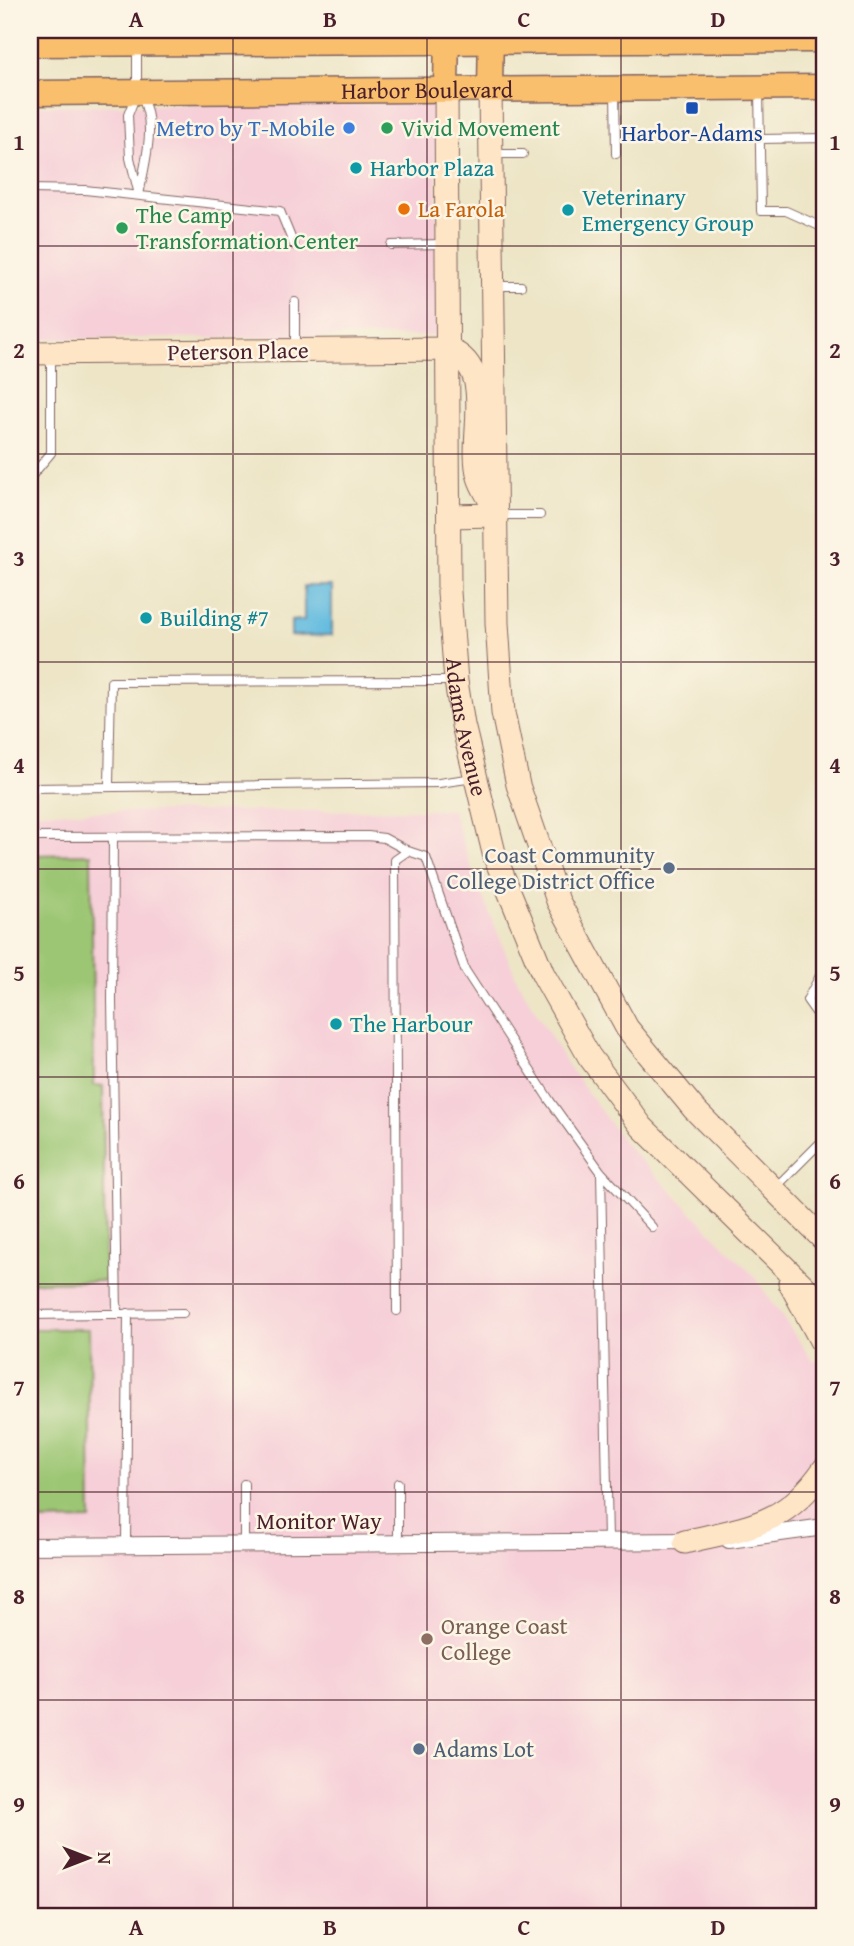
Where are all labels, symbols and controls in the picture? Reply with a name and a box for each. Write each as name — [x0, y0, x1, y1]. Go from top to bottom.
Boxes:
text: A — [129, 2, 144, 35]
text: B — [323, 2, 337, 35]
text: C — [517, 2, 531, 35]
text: D — [711, 2, 726, 35]
street label: Harbor Boulevard — [341, 72, 514, 107]
marker: Harbor-Adams — [684, 100, 700, 116]
place label: Metro by T-Mobile — [156, 111, 335, 144]
place label: Vivid Movement — [401, 111, 560, 144]
place label: Harbor-Adams — [621, 116, 763, 149]
marker: Metro by T-Mobile — [341, 120, 357, 136]
marker: Vivid Movement — [379, 120, 395, 136]
text: 1 — [13, 125, 25, 158]
text: 1 — [829, 125, 841, 158]
place label: Harbor Plaza — [370, 151, 495, 184]
marker: Harbor Plaza — [348, 160, 364, 176]
place label: Veterinary Emergency Group — [582, 180, 754, 239]
place label: La Farola — [418, 192, 505, 225]
place label: The Camp Transformation Center — [136, 198, 359, 257]
marker: La Farola — [396, 201, 412, 217]
marker: Veterinary Emergency Group — [560, 202, 576, 218]
marker: The Camp Transformation Center — [114, 220, 130, 236]
text: 2 — [13, 333, 25, 366]
street label: Peterson Place — [167, 333, 309, 368]
text: 2 — [829, 333, 841, 366]
text: 3 — [13, 541, 25, 574]
text: 3 — [829, 541, 841, 574]
place label: Building #7 — [160, 601, 269, 634]
marker: Building #7 — [138, 610, 154, 626]
street label: Adams Avenue — [438, 656, 497, 799]
text: 4 — [13, 748, 25, 781]
text: 4 — [829, 748, 841, 781]
place label: Coast Community College District Office — [447, 838, 656, 897]
marker: Coast Community College District Office — [661, 860, 677, 876]
text: 5 — [13, 956, 25, 989]
text: 5 — [829, 956, 841, 989]
place label: The Harbour — [350, 1007, 473, 1040]
marker: The Harbour — [328, 1016, 344, 1032]
text: 6 — [13, 1164, 25, 1197]
text: 6 — [829, 1164, 841, 1197]
text: 7 — [13, 1371, 25, 1404]
text: 7 — [829, 1371, 841, 1404]
street label: Monitor Way — [256, 1504, 382, 1537]
text: 8 — [13, 1579, 25, 1612]
text: 8 — [829, 1579, 841, 1612]
place label: Orange Coast College — [441, 1609, 568, 1668]
marker: Orange Coast College — [419, 1631, 435, 1647]
place label: Adams Lot — [433, 1732, 534, 1765]
marker: Adams Lot — [411, 1741, 427, 1757]
text: 9 — [13, 1787, 25, 1820]
text: 9 — [829, 1787, 841, 1820]
north arrow — [52, 1824, 122, 1894]
text: N — [91, 1852, 119, 1865]
text: A — [129, 1910, 144, 1943]
text: B — [323, 1910, 337, 1943]
text: C — [517, 1910, 531, 1943]
text: D — [711, 1910, 726, 1943]

